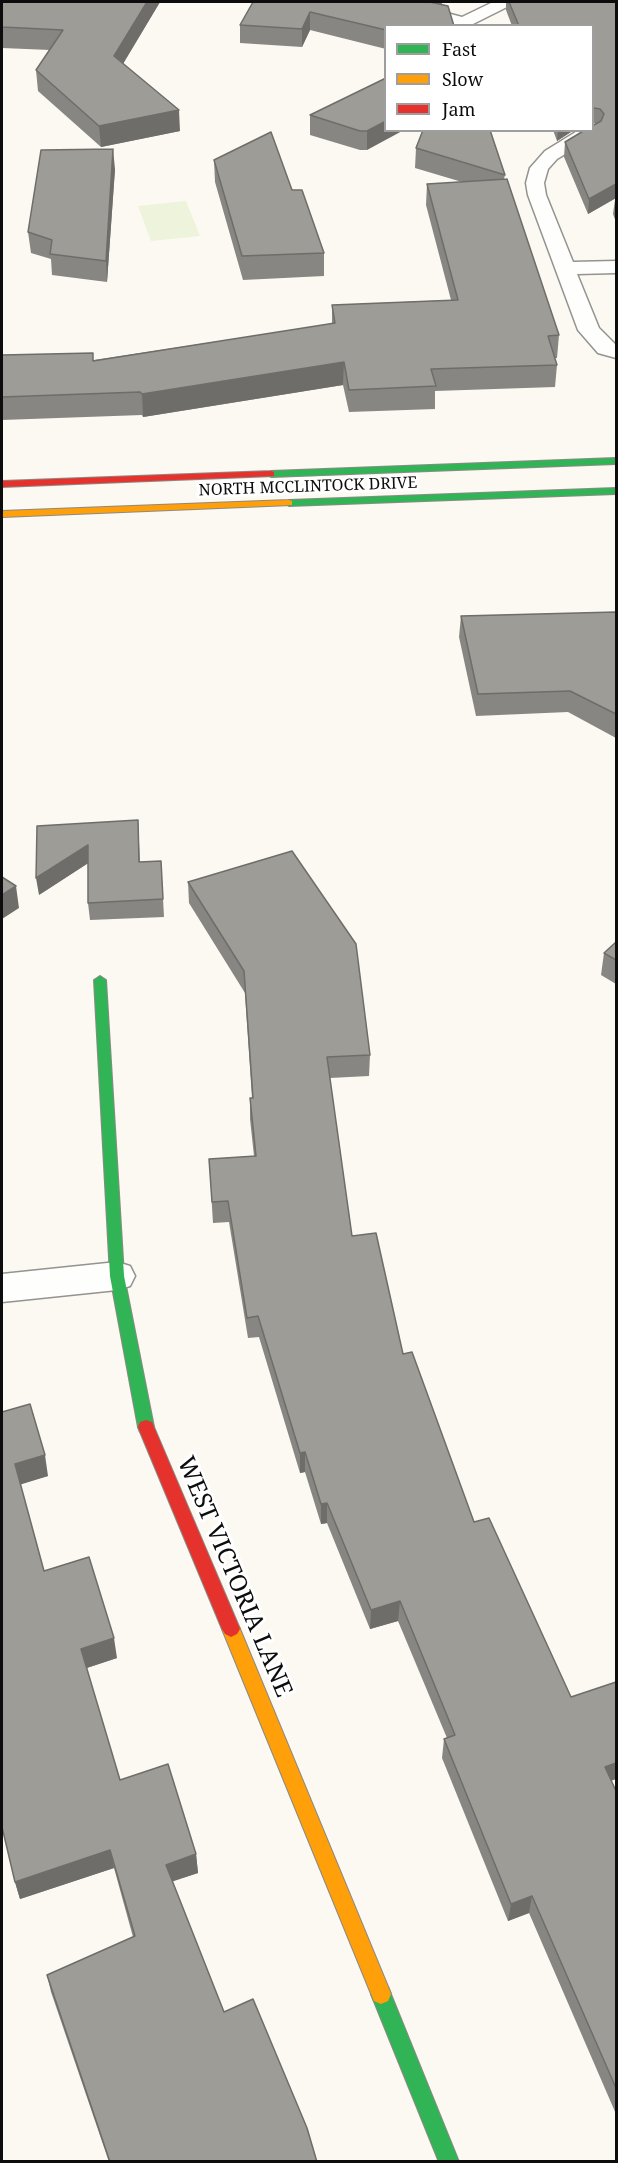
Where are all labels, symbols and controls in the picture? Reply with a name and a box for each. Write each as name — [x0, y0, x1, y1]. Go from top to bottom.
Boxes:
legend — [384, 24, 594, 132]
text: Fast — [442, 37, 477, 61]
text: Slow — [442, 67, 483, 91]
text: Jam — [442, 97, 476, 121]
street label: NORTH MCCLINTOCK DRIVE — [198, 474, 418, 500]
street label: WEST VICTORIA LANE — [170, 1453, 298, 1701]

